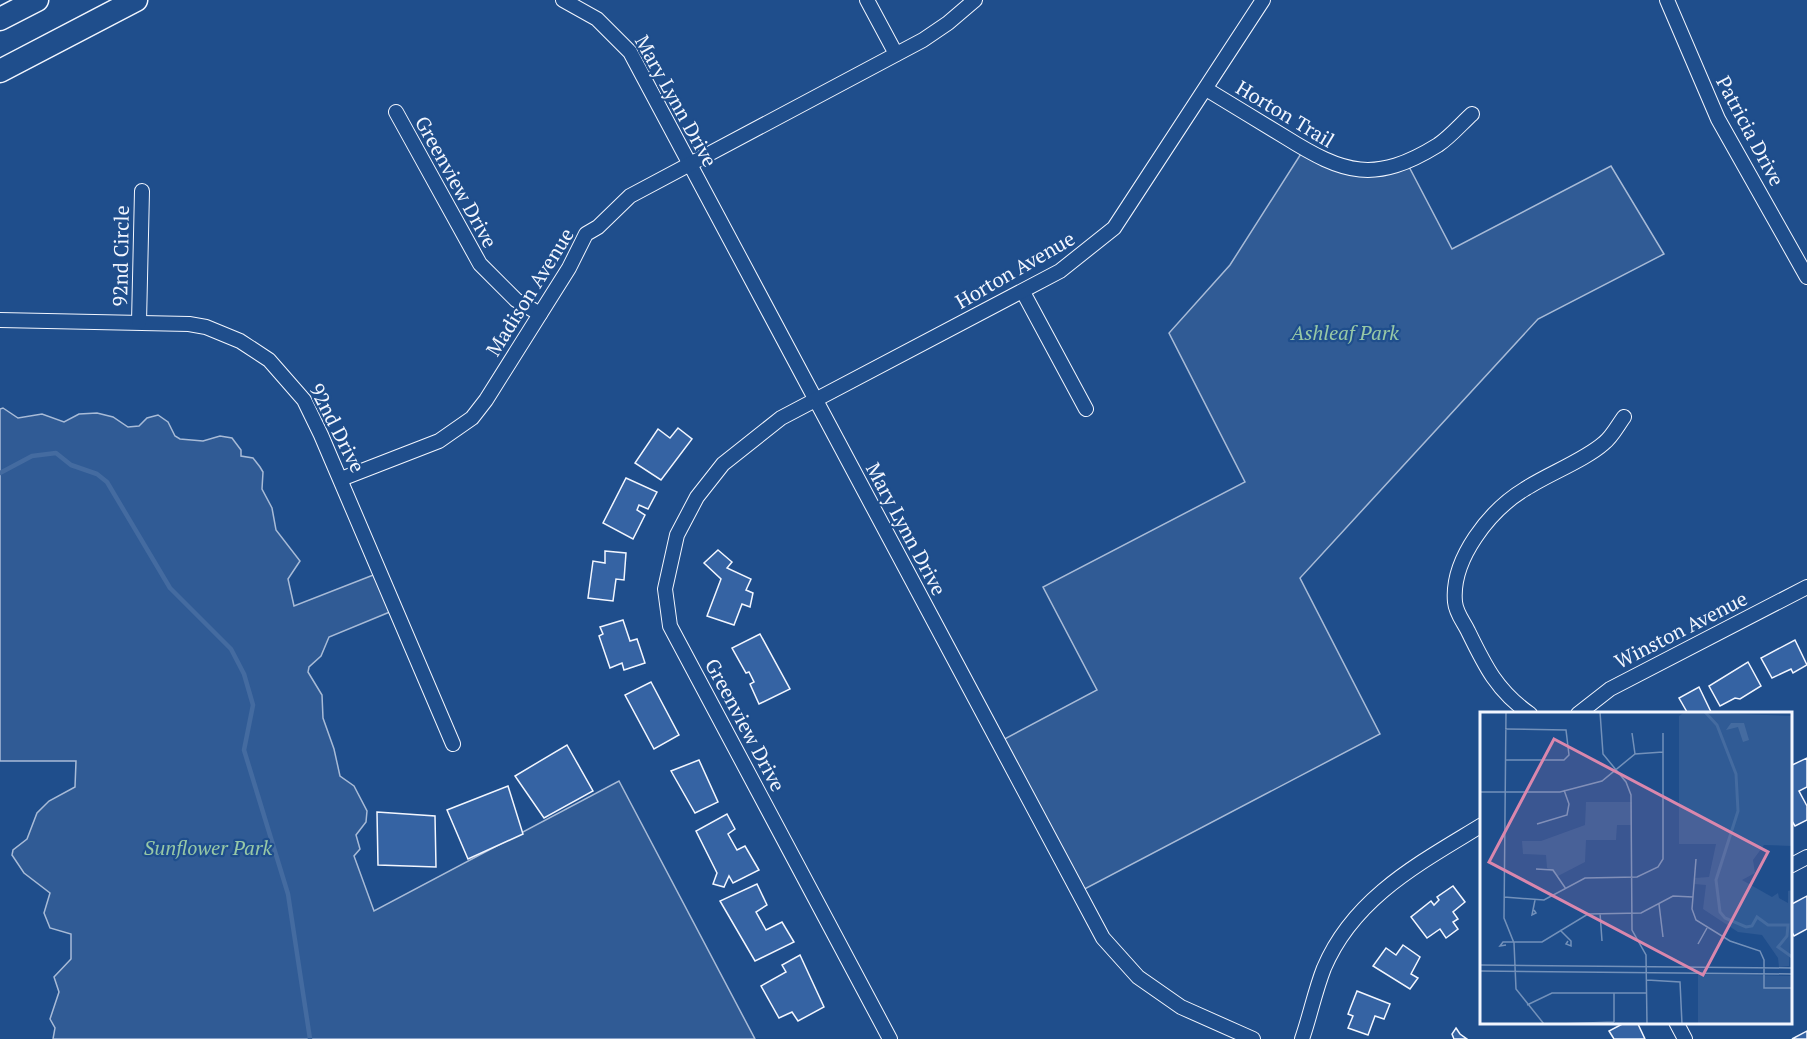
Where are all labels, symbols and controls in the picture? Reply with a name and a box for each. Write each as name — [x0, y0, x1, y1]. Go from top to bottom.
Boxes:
street label: Mary Lynn Drive — [629, 30, 724, 172]
street label: Patricia Drive — [1710, 71, 1791, 191]
street label: Horton Trail — [1231, 74, 1339, 154]
street label: Greenview Drive — [409, 111, 504, 252]
street label: 92nd Circle — [106, 205, 135, 307]
street label: Madison Avenue — [479, 223, 580, 361]
street label: Horton Avenue — [950, 224, 1079, 315]
park label: Ashleaf Park — [1290, 319, 1399, 346]
street label: 92nd Drive — [303, 378, 371, 477]
street label: Mary Lynn Drive — [860, 458, 953, 600]
street label: Winston Avenue — [1610, 584, 1752, 675]
street label: Greenview Drive — [699, 654, 792, 796]
inset map — [1480, 712, 1792, 1024]
park label: Sunflower Park — [144, 834, 273, 861]

